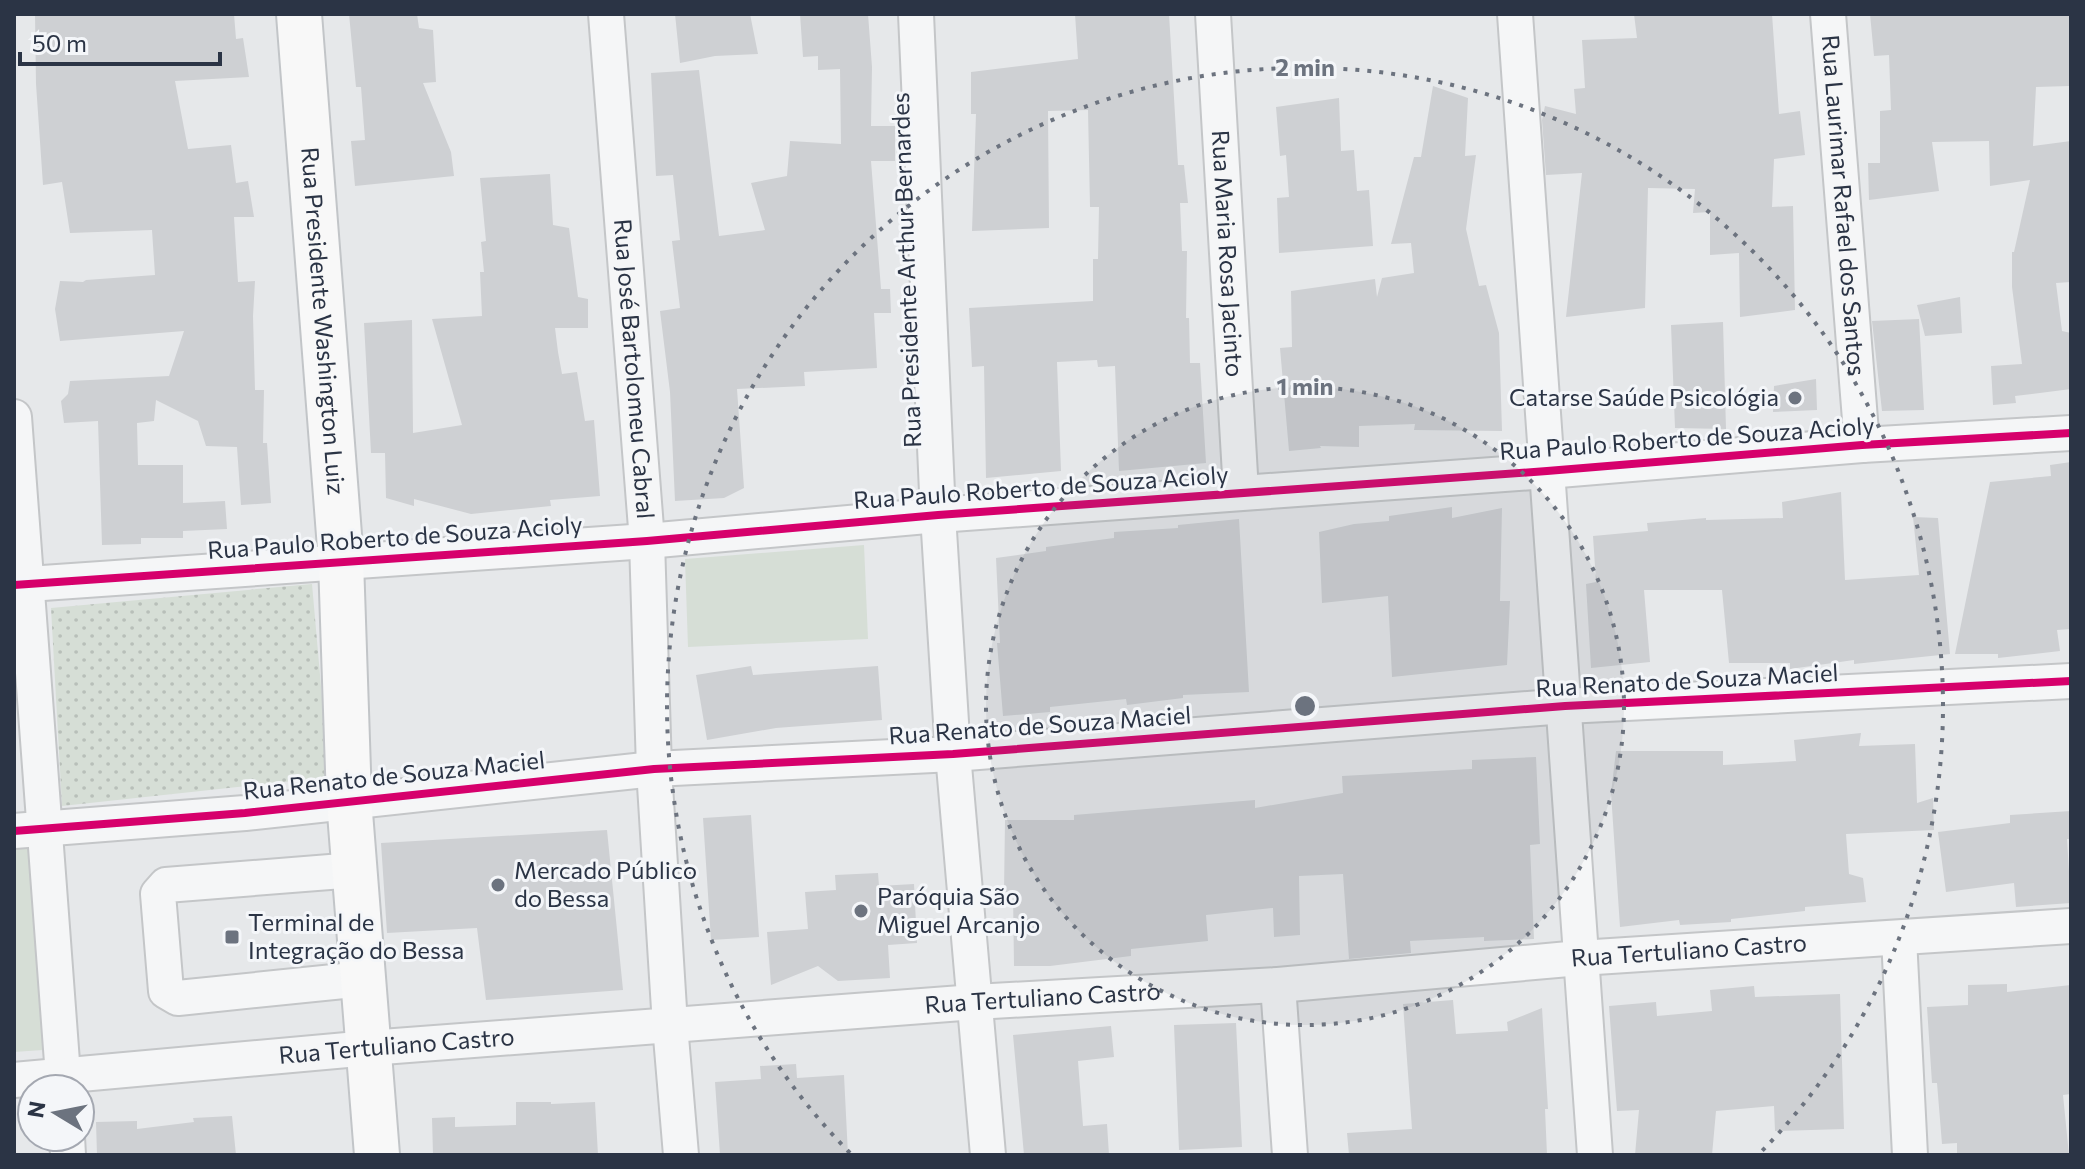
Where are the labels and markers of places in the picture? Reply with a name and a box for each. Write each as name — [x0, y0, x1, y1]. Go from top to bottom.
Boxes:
place label: Catarse Saúde Psicológia — [1509, 382, 1779, 411]
marker: Catarse Saúde Psicológia — [1786, 389, 1804, 407]
centre of rings — [1291, 692, 1319, 720]
place label: Mercado Público do Bessa — [514, 855, 697, 912]
marker: Mercado Público do Bessa — [489, 876, 507, 894]
place label: Paróquia São Miguel Arcanjo — [877, 881, 1040, 938]
marker: Paróquia São Miguel Arcanjo — [852, 902, 870, 920]
place label: Terminal de Integração do Bessa — [248, 907, 464, 964]
marker: Terminal de Integração do Bessa — [223, 928, 241, 946]

